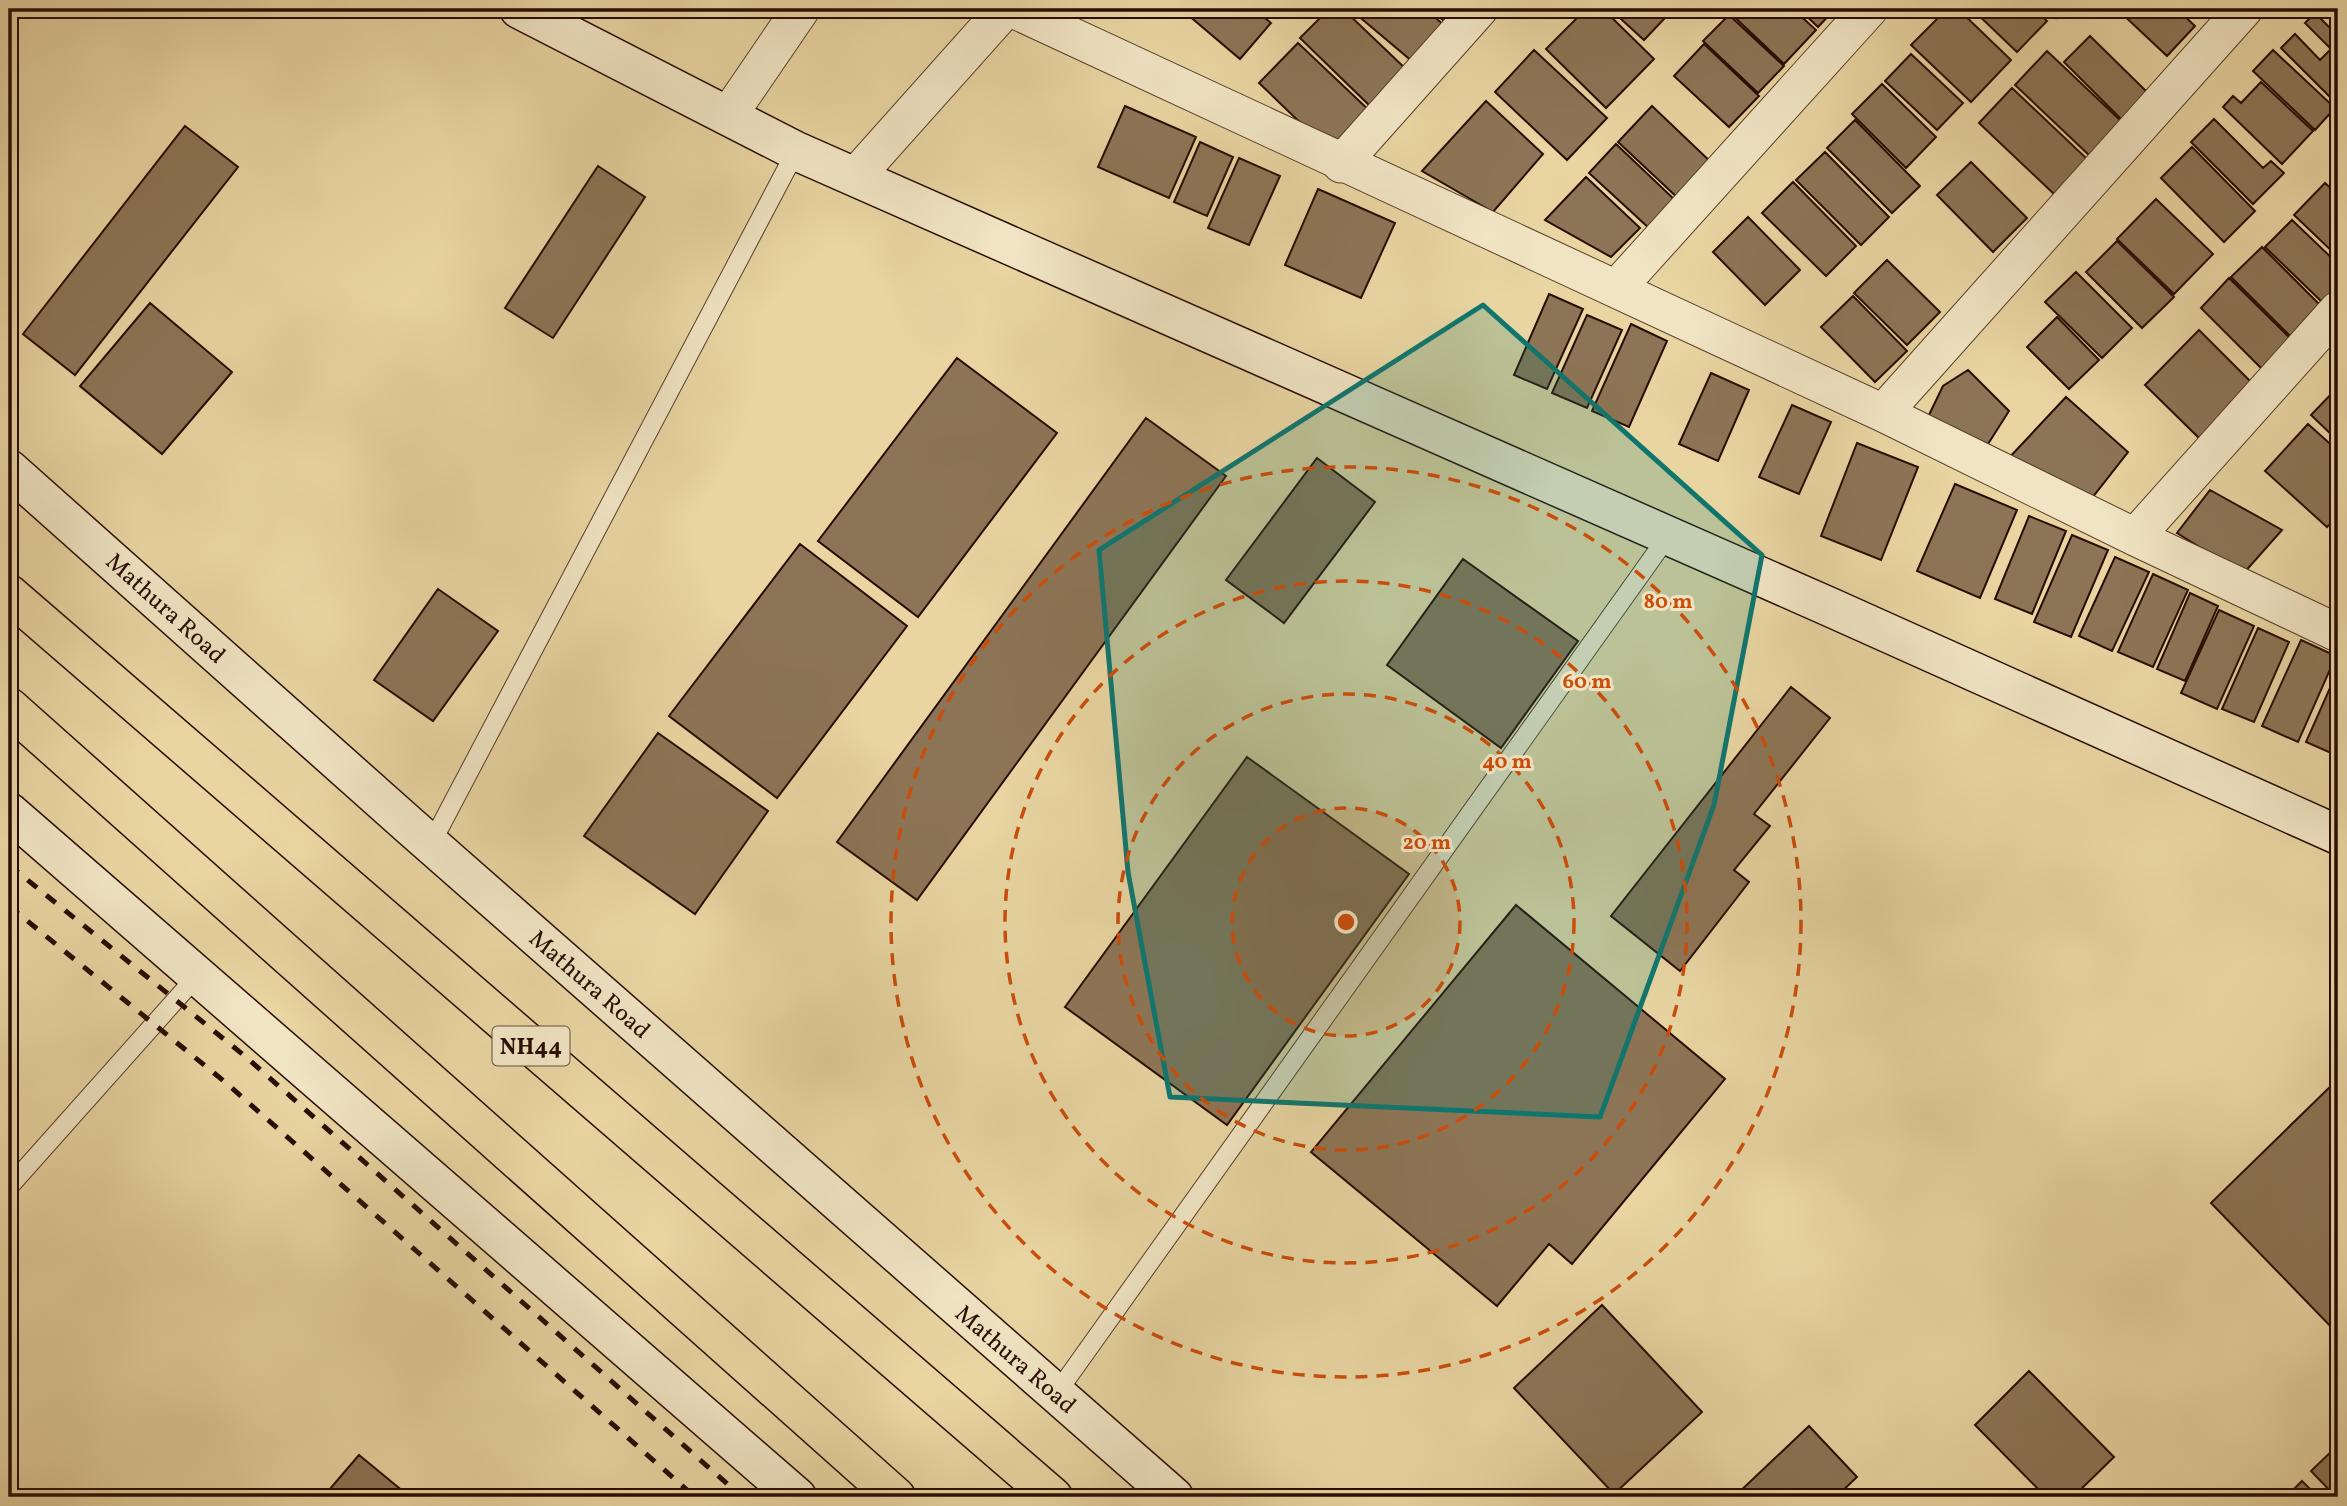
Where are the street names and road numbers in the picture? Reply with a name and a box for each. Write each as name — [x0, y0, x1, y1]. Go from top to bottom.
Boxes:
street label: Mathura Road — [97, 546, 232, 673]
street label: Mathura Road — [520, 923, 657, 1048]
road number: NH44 — [492, 1026, 570, 1065]
street label: Mathura Road — [946, 1298, 1083, 1423]

